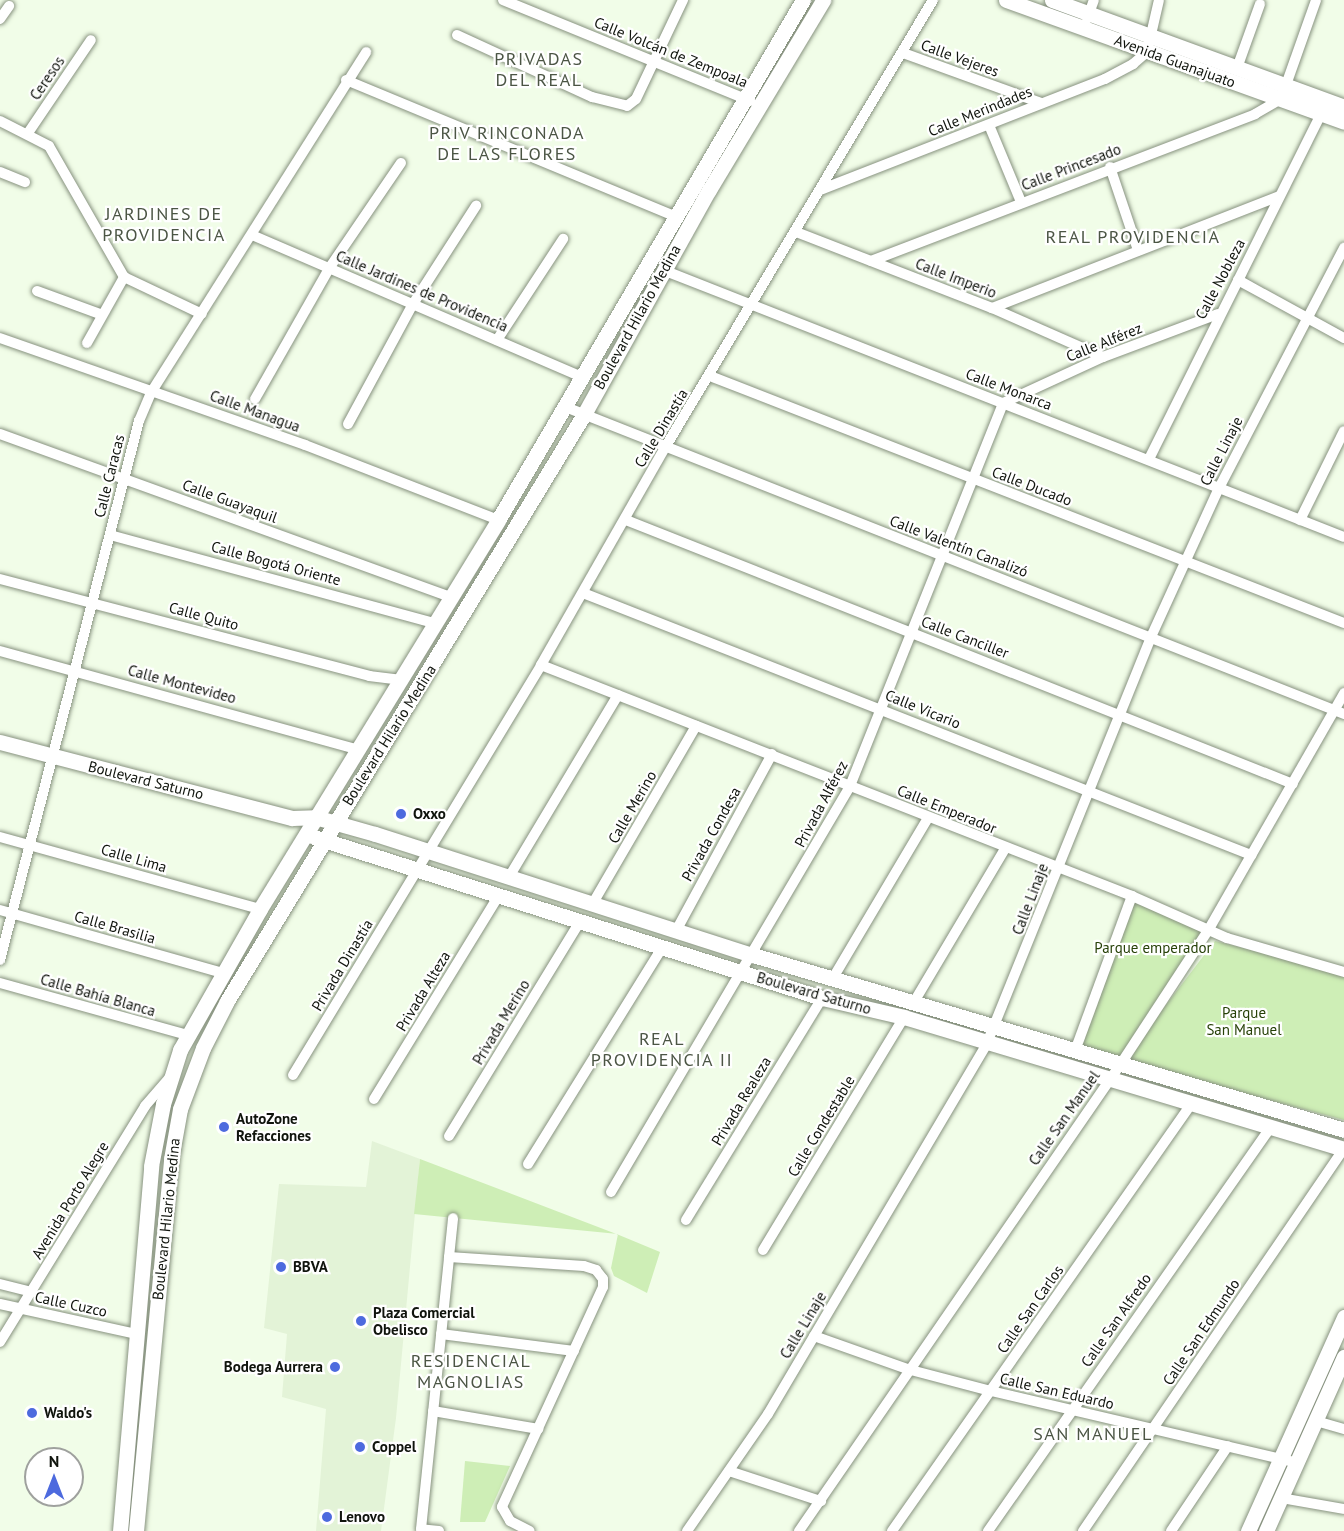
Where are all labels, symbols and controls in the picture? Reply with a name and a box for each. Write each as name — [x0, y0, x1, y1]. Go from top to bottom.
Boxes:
street label: Calle Volcán de Zempoala — [591, 13, 751, 91]
street label: Avenida Guanajuato — [1112, 31, 1238, 91]
street label: Calle Vejeres — [918, 36, 1002, 80]
district label: PRIVADAS DEL REAL — [494, 49, 584, 92]
street label: Ceresos — [26, 53, 68, 103]
street label: Calle Merindades — [925, 82, 1035, 140]
district label: PRIV RINCONADA DE LAS FLORES — [429, 123, 585, 166]
street label: Calle Princesado — [1019, 140, 1123, 194]
district label: JARDINES DE PROVIDENCIA — [102, 204, 226, 246]
district label: REAL PROVIDENCIA — [1045, 226, 1221, 248]
street label: Calle Nobleza — [1191, 236, 1249, 322]
street label: Boulevard Hilario Medina — [590, 241, 684, 393]
street label: Calle Jardines de Providencia — [333, 247, 511, 335]
street label: Calle Imperio — [913, 254, 999, 302]
street label: Calle Alférez — [1063, 319, 1145, 365]
street label: Calle Monarca — [963, 364, 1055, 414]
street label: Calle Dinastía — [631, 385, 691, 471]
street label: Calle Managua — [207, 386, 303, 436]
street label: Calle Linaje — [1196, 413, 1246, 489]
street label: Calle Caracas — [90, 433, 128, 519]
street label: Calle Ducado — [989, 462, 1075, 510]
street label: Calle Guayaquil — [180, 475, 280, 527]
street label: Calle Valentín Canalizó — [887, 511, 1031, 581]
street label: Calle Bogotá Oriente — [209, 537, 343, 589]
street label: Calle Quito — [167, 598, 241, 634]
street label: Calle Canciller — [919, 612, 1011, 662]
street label: Calle Montevideo — [126, 661, 238, 707]
street label: Boulevard Hilario Medina — [338, 661, 440, 809]
street label: Calle Vicario — [883, 686, 963, 732]
street label: Boulevard Saturno — [86, 757, 206, 803]
street label: Privada Alférez — [791, 757, 851, 851]
street label: Calle Merino — [604, 767, 660, 847]
street label: Calle Emperador — [895, 781, 999, 837]
street label: Privada Condesa — [678, 784, 744, 884]
place label: Oxxo — [413, 805, 446, 823]
marker: Oxxo — [394, 807, 408, 821]
street label: Calle Lima — [99, 840, 169, 876]
street label: Calle Linaje — [1008, 861, 1052, 937]
street label: Calle Brasilia — [72, 907, 158, 947]
street label: Privada Dinastía — [308, 916, 376, 1014]
park label: Parque emperador — [1094, 939, 1212, 957]
street label: Privada Alteza — [392, 947, 454, 1035]
street label: Boulevard Saturno — [755, 968, 873, 1018]
street label: Calle Bahía Blanca — [38, 970, 158, 1020]
street label: Privada Merino — [469, 976, 533, 1068]
park label: Parque San Manuel — [1206, 1003, 1282, 1038]
district label: REAL PROVIDENCIA II — [590, 1029, 734, 1072]
street label: Privada Realeza — [707, 1053, 775, 1149]
street label: Calle San Manuel — [1025, 1067, 1103, 1169]
street label: Calle Condestable — [784, 1072, 858, 1180]
place label: AutoZone Refacciones — [236, 1109, 311, 1144]
marker: AutoZone Refacciones — [217, 1120, 231, 1134]
street label: Boulevard Hilario Medina — [149, 1137, 183, 1301]
street label: Avenida Porto Alegre — [28, 1138, 112, 1262]
place label: BBVA — [293, 1258, 328, 1276]
marker: BBVA — [274, 1260, 288, 1274]
street label: Calle San Carlos — [993, 1262, 1067, 1356]
street label: Calle San Alfredo — [1077, 1270, 1155, 1370]
street label: Calle San Edmundo — [1159, 1275, 1243, 1389]
street label: Calle Cuzco — [33, 1288, 109, 1320]
street label: Calle Linaje — [776, 1288, 830, 1362]
place label: Plaza Comercial Obelisco — [373, 1303, 475, 1338]
marker: Plaza Comercial Obelisco — [354, 1314, 368, 1328]
district label: RESIDENCIAL MAGNOLIAS — [411, 1351, 531, 1394]
place label: Bodega Aurrera — [223, 1358, 323, 1376]
marker: Bodega Aurrera — [328, 1360, 342, 1374]
street label: Calle San Eduardo — [998, 1369, 1116, 1413]
place label: Waldo's — [44, 1404, 92, 1422]
marker: Waldo's — [25, 1406, 39, 1420]
district label: SAN MANUEL — [1033, 1423, 1153, 1445]
place label: Coppel — [372, 1438, 416, 1456]
marker: Coppel — [353, 1440, 367, 1454]
north arrow — [24, 1447, 84, 1507]
text: N — [49, 1451, 59, 1471]
place label: Lenovo — [339, 1508, 385, 1526]
marker: Lenovo — [320, 1510, 334, 1524]

